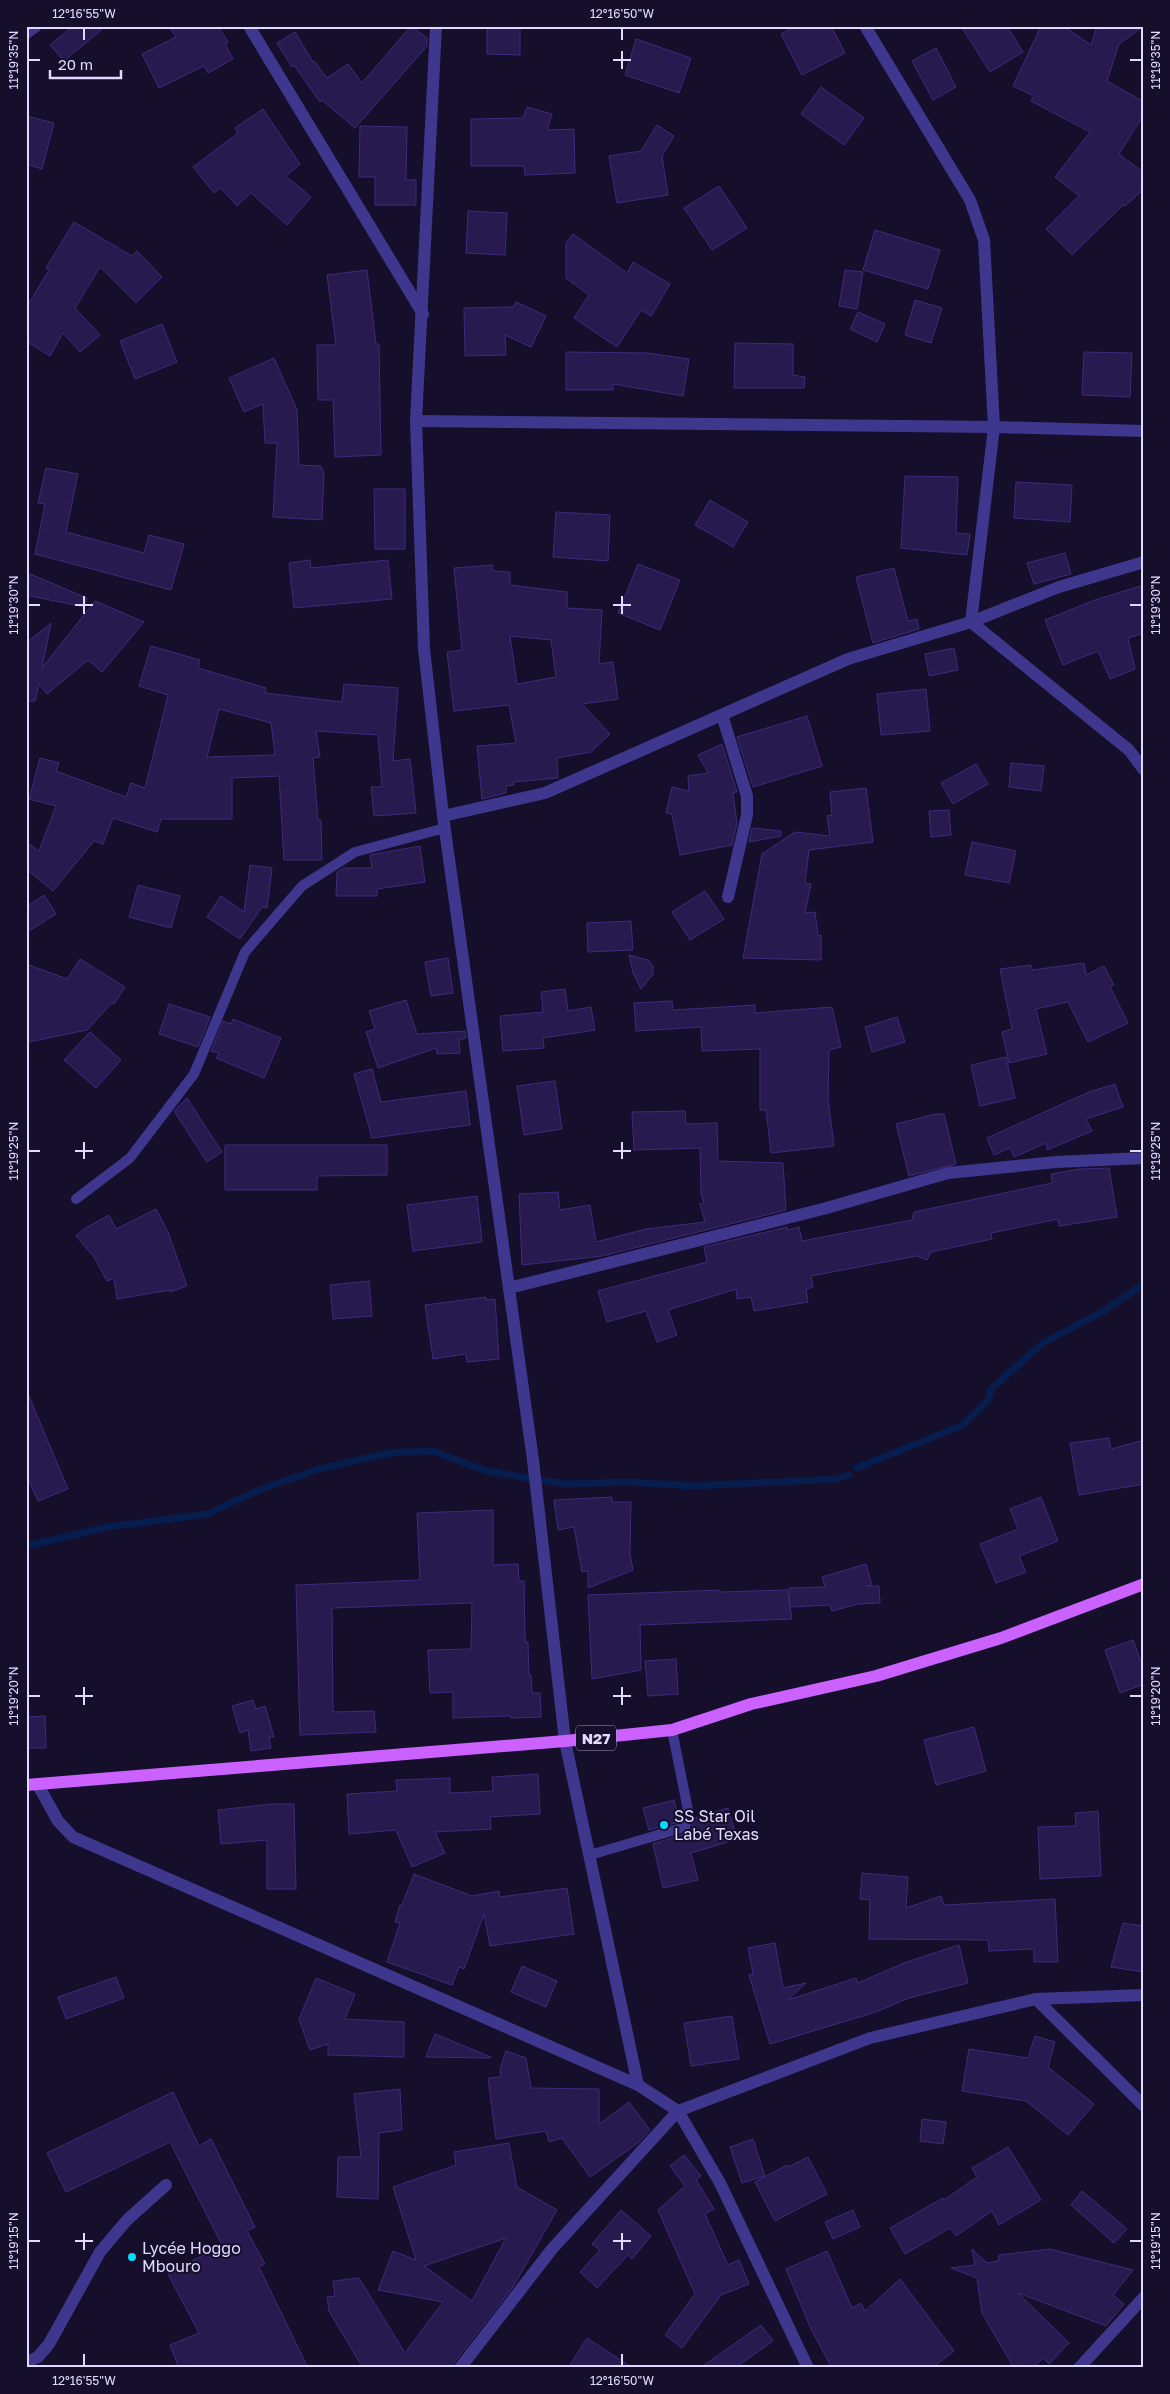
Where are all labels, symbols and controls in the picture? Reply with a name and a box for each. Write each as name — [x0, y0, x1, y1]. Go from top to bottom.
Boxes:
text: 12°16'55"W — [52, 6, 116, 21]
text: 12°16'50"W — [590, 6, 654, 21]
text: 11°19'35"N — [6, 31, 21, 89]
text: 11°19'35"N — [1148, 31, 1163, 89]
scale bar — [50, 48, 121, 80]
text: 20 m — [58, 55, 93, 73]
text: 11°19'30"N — [6, 575, 21, 635]
text: 11°19'30"N — [1148, 575, 1163, 635]
text: 11°19'25"N — [6, 1122, 21, 1180]
text: 11°19'25"N — [1148, 1122, 1163, 1180]
text: 11°19'20"N — [6, 1666, 21, 1726]
text: 11°19'20"N — [1148, 1666, 1163, 1726]
road number: N27 — [576, 1726, 616, 1750]
place label: SS Star Oil Labé Texas — [674, 1806, 759, 1844]
marker: SS Star Oil Labé Texas — [658, 1819, 670, 1831]
text: 11°19'15"N — [6, 2212, 21, 2270]
text: 11°19'15"N — [1148, 2212, 1163, 2270]
place label: Lycée Hoggo Mbouro — [142, 2238, 241, 2276]
marker: Lycée Hoggo Mbouro — [126, 2251, 138, 2263]
text: 12°16'55"W — [52, 2373, 116, 2388]
text: 12°16'50"W — [590, 2373, 654, 2388]

